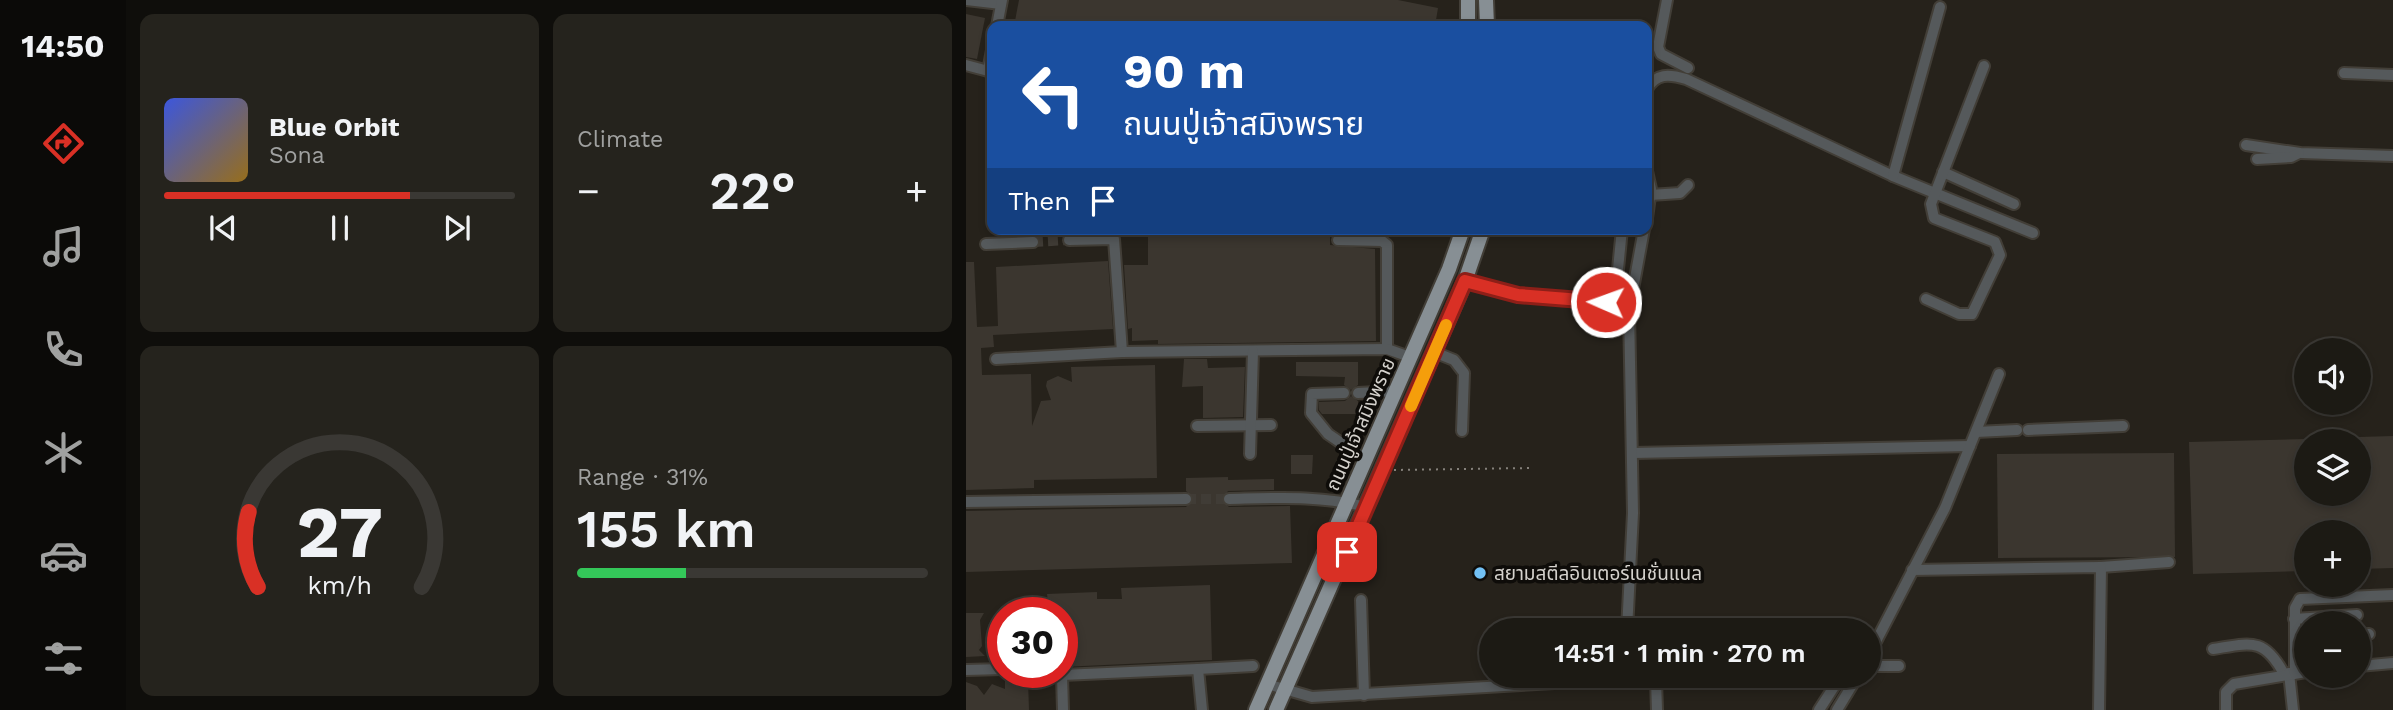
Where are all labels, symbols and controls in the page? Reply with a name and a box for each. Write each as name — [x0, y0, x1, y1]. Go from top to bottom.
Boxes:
text: 14:50 — [21, 27, 105, 65]
text: 90 m — [1123, 42, 1245, 100]
icon: left — [1008, 49, 1099, 140]
text: ถนนปู่เจ้าสมิงพราย — [1123, 105, 1364, 143]
text: Blue Orbit — [269, 112, 399, 142]
icon: directions — [39, 119, 88, 168]
text: Climate — [577, 126, 663, 153]
text: Sona — [269, 142, 325, 169]
text: 22° — [709, 161, 796, 222]
text: − — [577, 169, 600, 213]
text: + — [905, 169, 928, 213]
icon: arrive — [1084, 182, 1122, 220]
text: Then — [1008, 186, 1070, 216]
icon: previous — [204, 209, 242, 247]
icon: pause — [321, 209, 359, 247]
icon: next — [438, 209, 476, 247]
icon: music — [39, 222, 88, 271]
position arrow — [1569, 265, 1643, 339]
icon: phone — [39, 325, 88, 374]
map controls — [2294, 338, 2371, 688]
button: sound — [2294, 338, 2371, 415]
street label: ถนนปู่เจ้าสมิงพราย — [1321, 354, 1401, 495]
icon: climate — [39, 428, 88, 477]
button: layers — [2294, 429, 2371, 506]
text: Range · 31% — [577, 464, 708, 491]
text: 27 — [296, 489, 383, 575]
text: 155 km — [577, 499, 756, 560]
button: + — [2294, 520, 2371, 597]
pin — [1317, 522, 1377, 582]
icon: car — [39, 531, 88, 580]
icon: arrive — [1328, 533, 1366, 571]
place label: สยามสตีลอินเตอร์เนชั่นแนล — [1494, 561, 1702, 585]
marker: สยามสตีลอินเตอร์เนชั่นแนล — [1472, 565, 1488, 581]
text: km/h — [307, 571, 372, 600]
speed limit sign: 30 — [987, 597, 1078, 688]
button: − — [2294, 611, 2371, 688]
icon: filters — [39, 634, 88, 683]
text: 14:51 · 1 min · 270 m — [1554, 638, 1806, 668]

